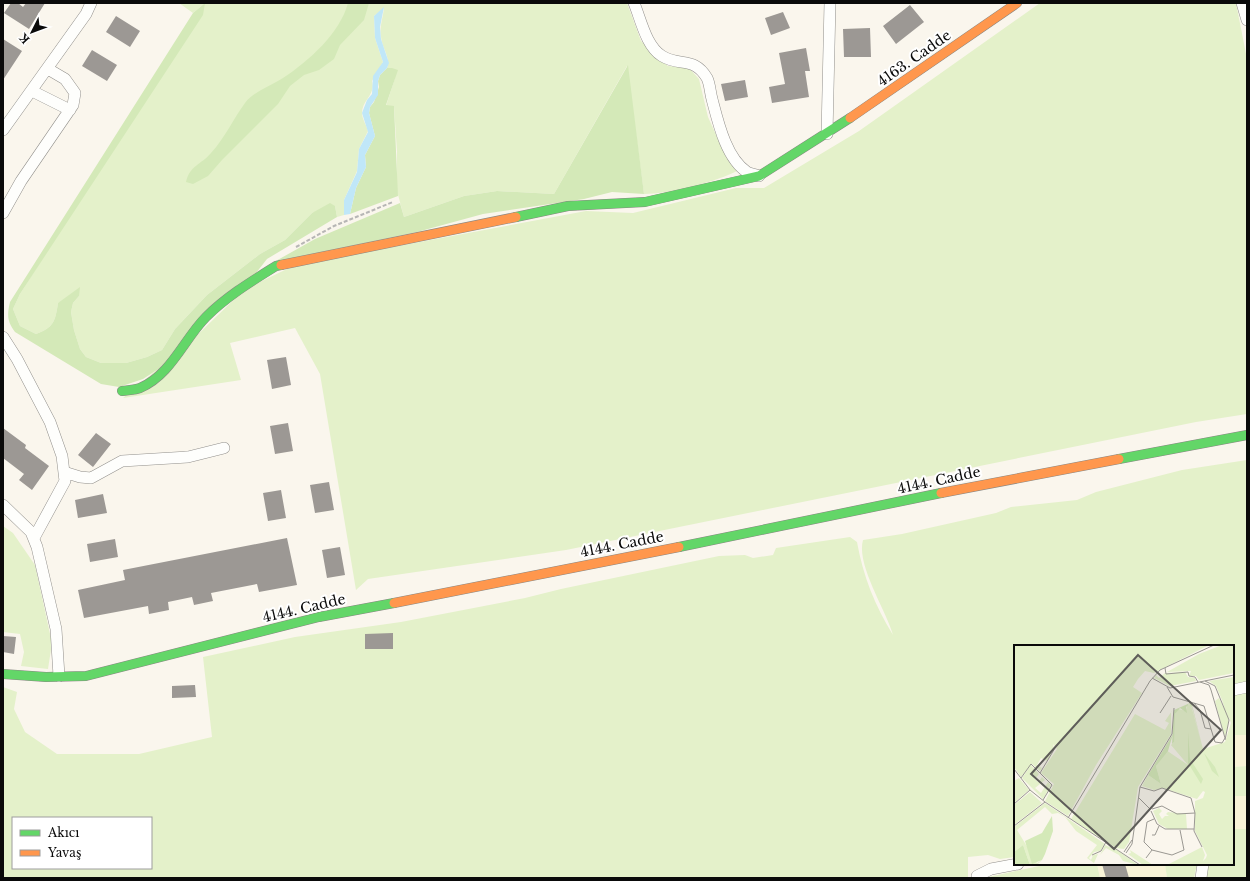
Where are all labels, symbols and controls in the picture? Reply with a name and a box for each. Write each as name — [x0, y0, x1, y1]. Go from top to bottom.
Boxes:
north arrow — [12, 12, 52, 52]
street label: 4163. Cadde — [874, 26, 954, 90]
text: K — [16, 30, 33, 47]
street label: 4144. Cadde — [896, 462, 982, 498]
street label: 4144. Cadde — [579, 527, 665, 561]
street label: 4144. Cadde — [261, 590, 347, 626]
inset map — [1014, 645, 1234, 865]
legend — [12, 817, 152, 869]
text: Akıcı — [47, 825, 79, 840]
text: Yavaş — [47, 845, 81, 860]

